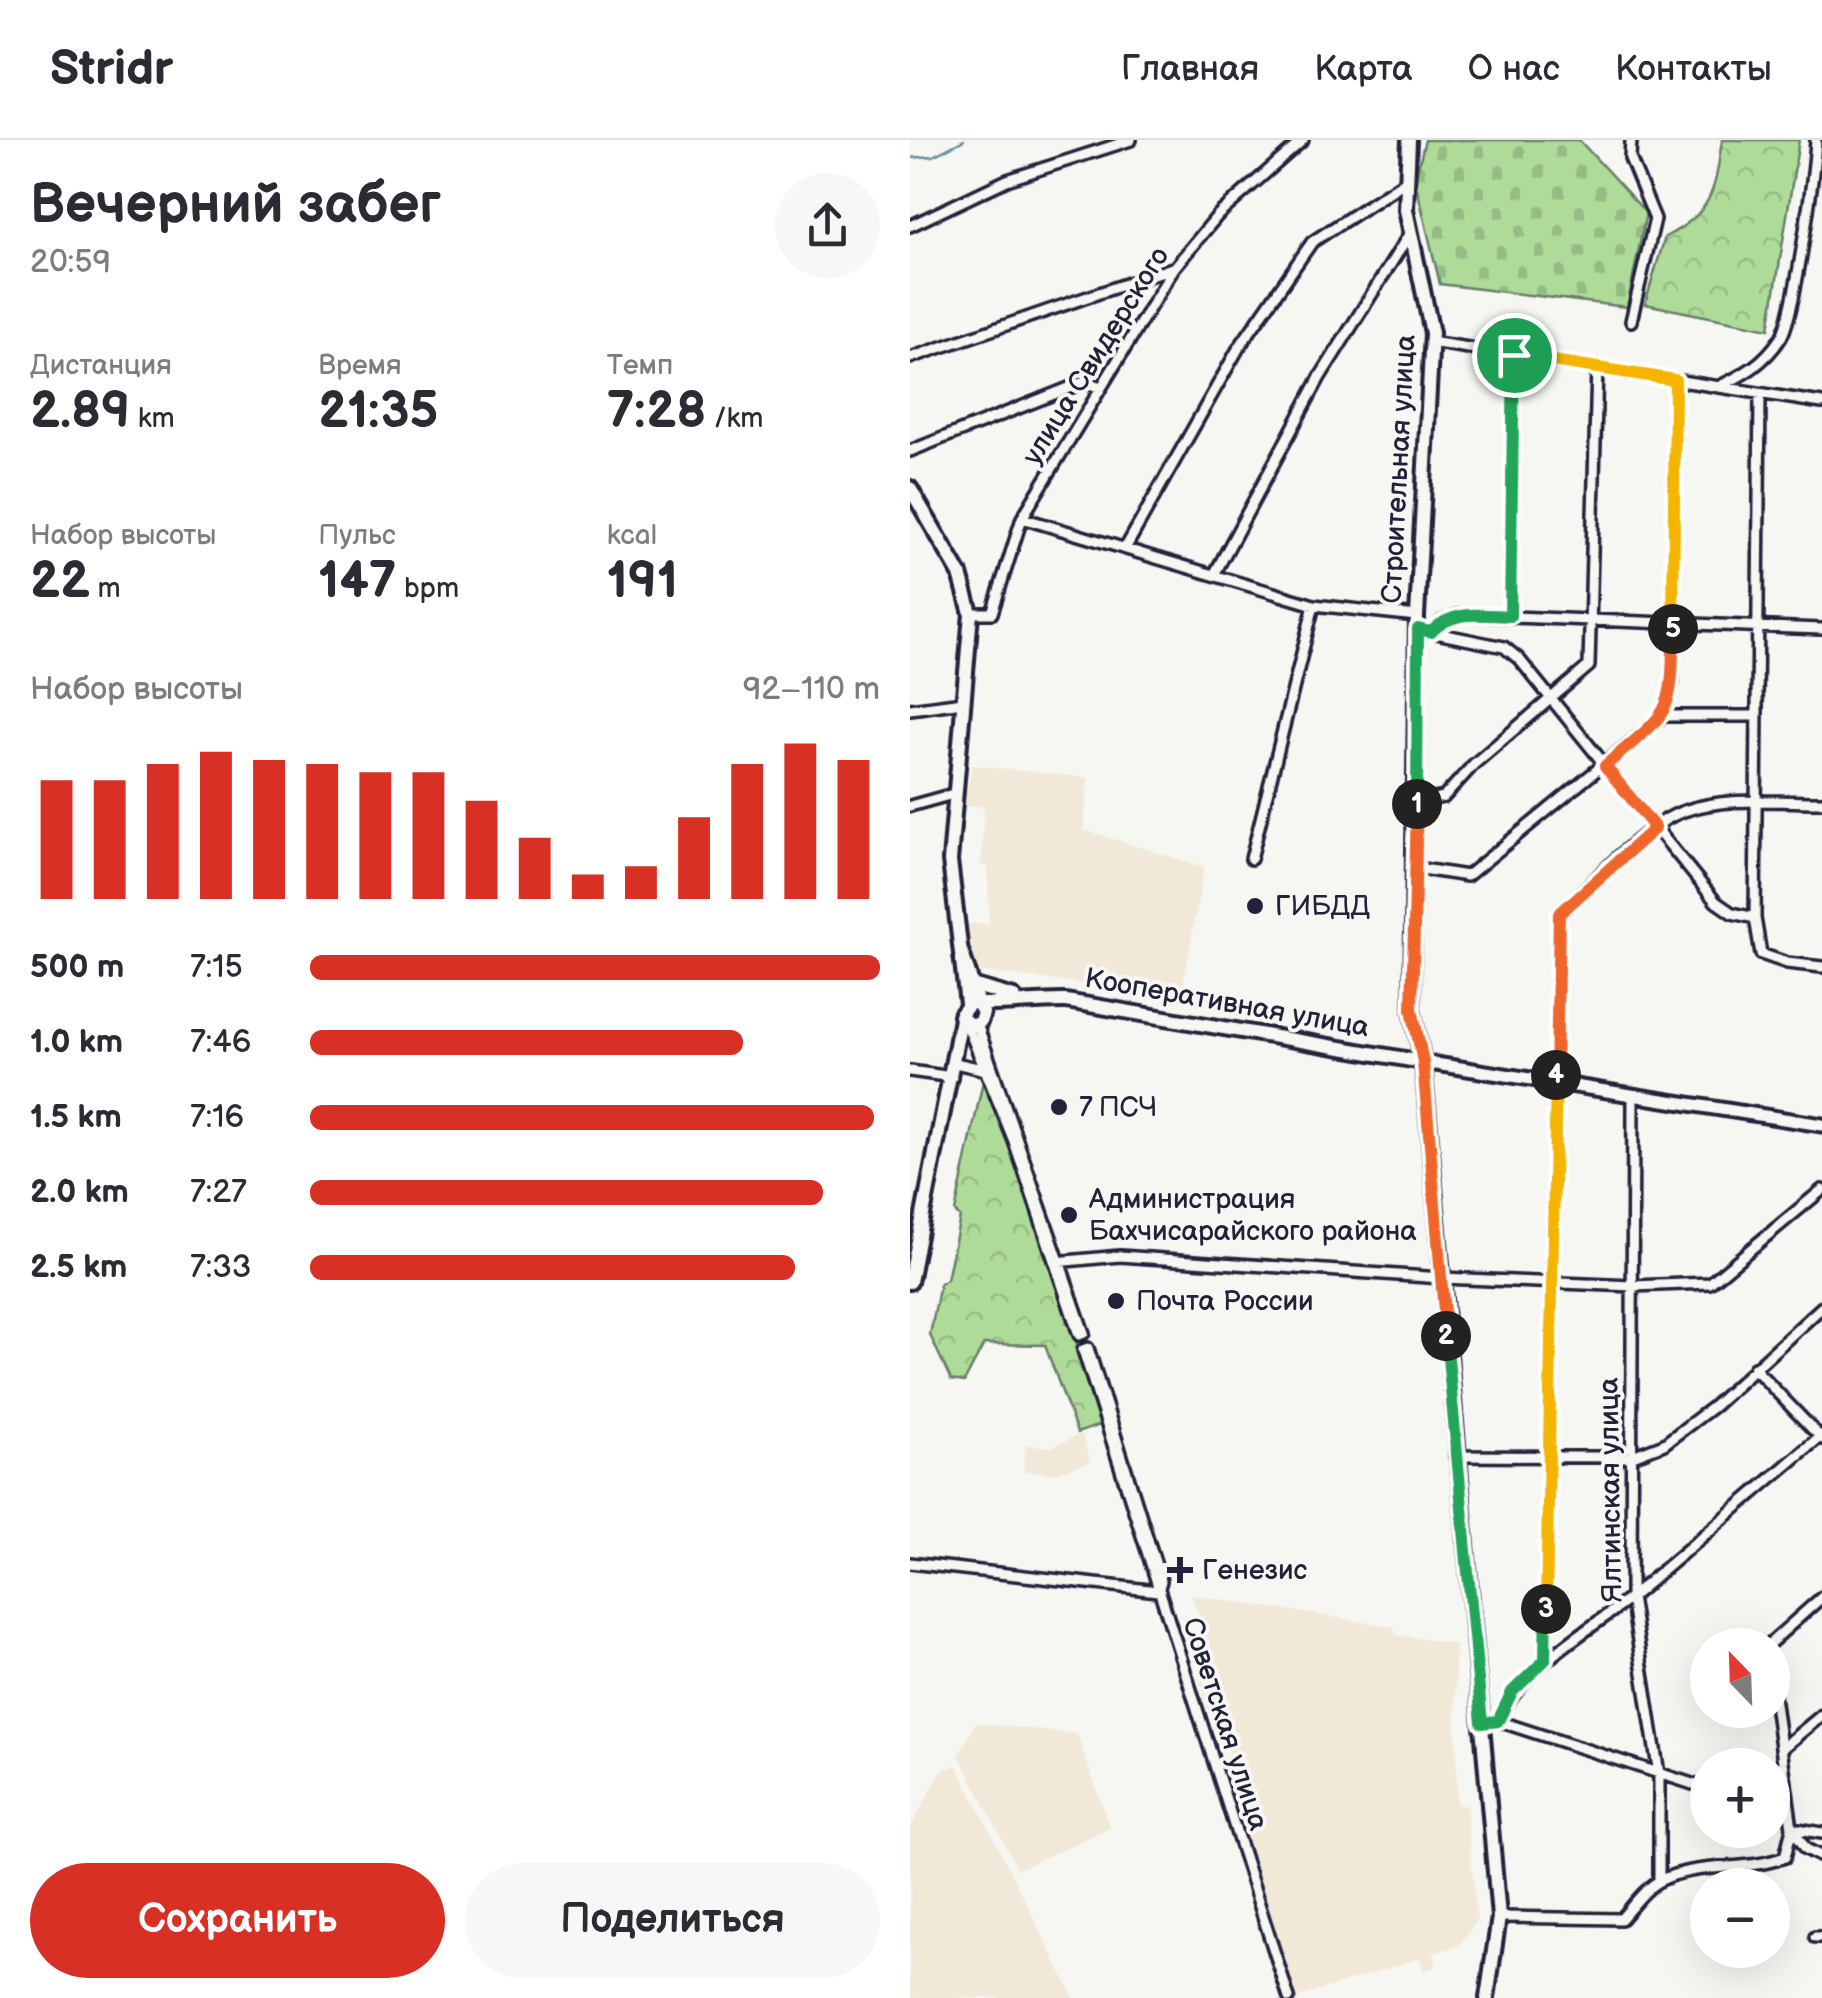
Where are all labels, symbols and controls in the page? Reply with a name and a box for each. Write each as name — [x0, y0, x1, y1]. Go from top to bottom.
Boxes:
text: Stridr — [50, 41, 173, 98]
text: Главная — [1121, 48, 1259, 91]
text: Карта — [1314, 48, 1413, 91]
text: О нас — [1468, 48, 1560, 91]
text: Контакты — [1615, 48, 1772, 91]
text: Вечерний забег — [30, 172, 441, 239]
button: share — [775, 173, 880, 278]
street label: улица Свидерского — [1016, 241, 1176, 471]
text: 20:59 — [30, 243, 111, 282]
pin — [1472, 313, 1557, 398]
icon: arrive — [1487, 328, 1542, 383]
street label: Строительная улица — [1375, 333, 1423, 604]
text: Дистанция — [30, 349, 172, 382]
text: Время — [318, 349, 402, 382]
text: Темп — [607, 349, 673, 382]
text: 2.89 — [30, 382, 130, 442]
text: 21:35 — [318, 382, 438, 442]
text: 7:28 — [607, 382, 706, 442]
text: km — [130, 402, 175, 435]
text: /km — [706, 402, 763, 435]
text: Набор высоты — [30, 519, 216, 552]
text: Пульс — [318, 519, 396, 552]
text: kcal — [607, 519, 657, 552]
text: 22 — [30, 552, 90, 612]
text: 147 — [318, 552, 396, 612]
text: 191 — [607, 552, 678, 612]
text: m — [90, 572, 121, 605]
text: bpm — [396, 572, 459, 605]
pin: 5 — [1648, 604, 1698, 654]
text: 5 — [1665, 612, 1681, 645]
text: Набор высоты — [30, 670, 243, 709]
text: 92–110 m — [743, 670, 880, 709]
pin: 1 — [1392, 779, 1442, 829]
text: 1 — [1411, 787, 1423, 820]
place label: ГИБДД — [1275, 890, 1370, 923]
marker: ГИБДД — [1244, 895, 1266, 917]
text: 500 m — [30, 948, 124, 987]
text: 7:15 — [190, 948, 243, 987]
street label: Кооперативная улица — [1082, 962, 1372, 1044]
text: 1.0 km — [30, 1023, 123, 1062]
text: 7:46 — [190, 1023, 251, 1062]
pin: 4 — [1531, 1050, 1581, 1100]
text: 4 — [1548, 1058, 1564, 1091]
place label: 7 ПСЧ — [1079, 1091, 1157, 1124]
marker: 7 ПСЧ — [1048, 1096, 1070, 1118]
text: 1.5 km — [30, 1098, 122, 1137]
text: 7:16 — [190, 1098, 244, 1137]
text: 2.0 km — [30, 1173, 129, 1212]
text: 7:27 — [190, 1173, 247, 1212]
place label: Администрация Бахчисарайского района — [1088, 1183, 1417, 1248]
marker: Администрация Бахчисарайского района — [1058, 1204, 1080, 1226]
text: 2.5 km — [30, 1248, 127, 1287]
text: 7:33 — [190, 1248, 252, 1287]
place label: Почта России — [1136, 1285, 1314, 1318]
marker: Почта России — [1105, 1290, 1127, 1312]
pin: 2 — [1421, 1311, 1471, 1361]
text: 2 — [1438, 1319, 1454, 1352]
street label: Ялтинская улица — [1593, 1377, 1629, 1603]
place label: Генезис — [1202, 1554, 1308, 1587]
marker: Генезис — [1167, 1557, 1193, 1583]
pin: 3 — [1521, 1584, 1571, 1634]
text: 3 — [1538, 1592, 1554, 1625]
street label: Советская улица — [1175, 1614, 1275, 1835]
north arrow — [1690, 1628, 1790, 1728]
map controls — [1690, 1628, 1790, 1968]
button: + — [1690, 1748, 1790, 1848]
button: Сохранить — [30, 1863, 445, 1978]
button: Поделиться — [465, 1863, 880, 1978]
button: − — [1690, 1868, 1790, 1968]

